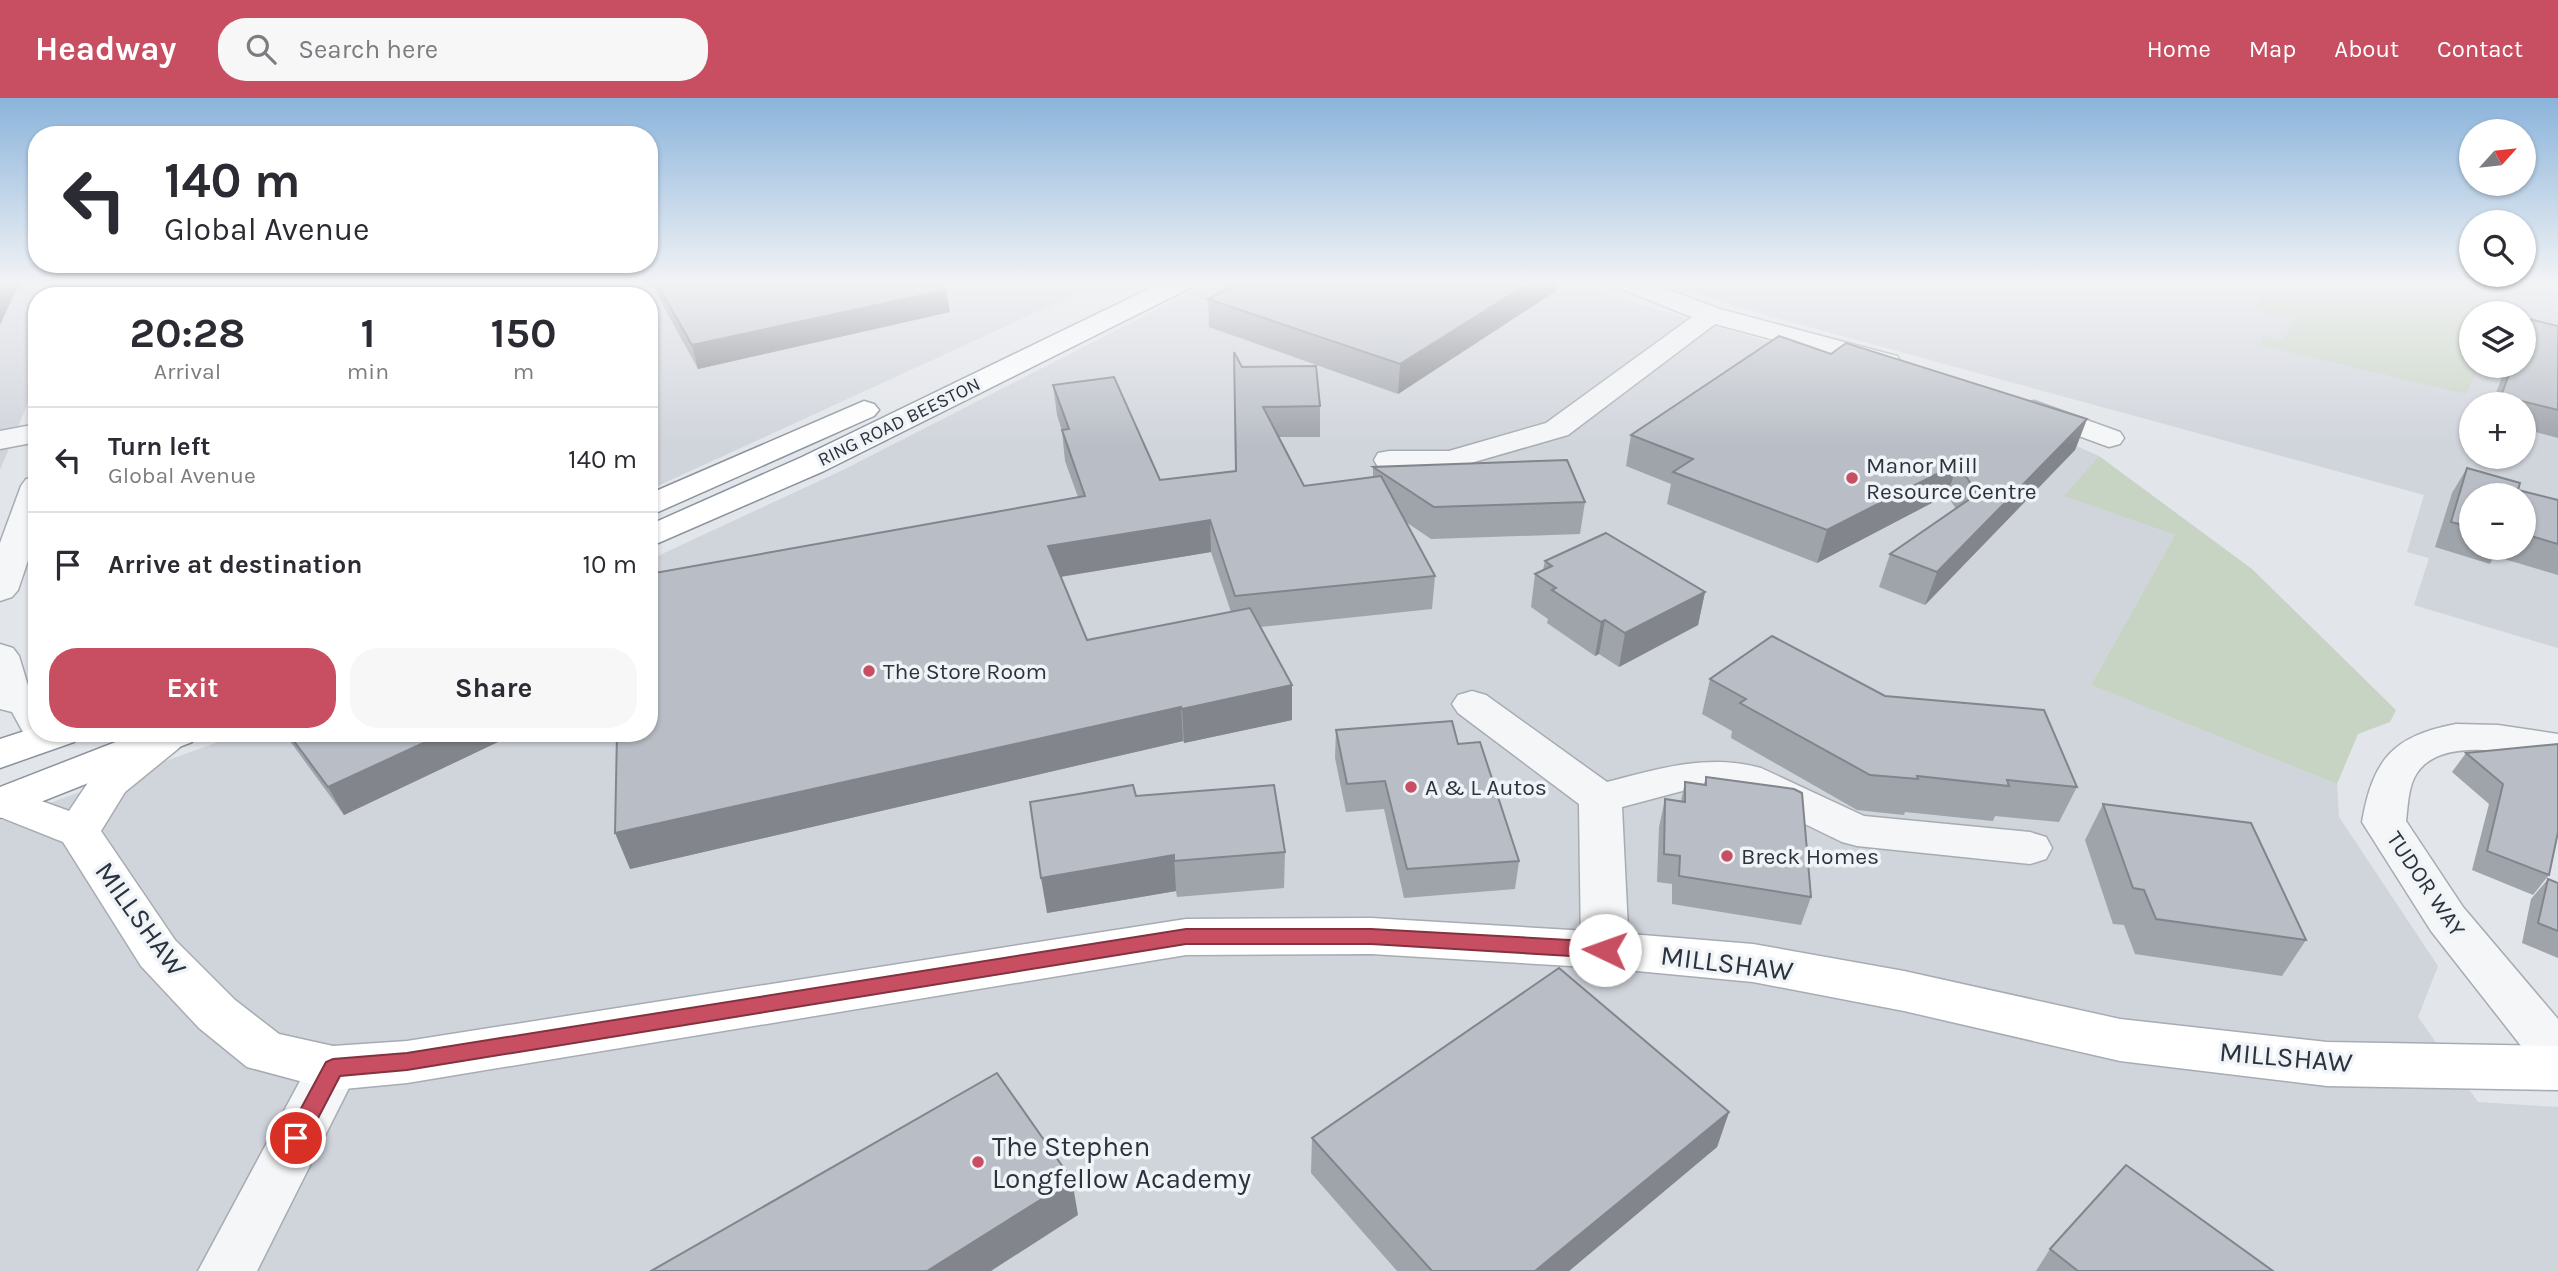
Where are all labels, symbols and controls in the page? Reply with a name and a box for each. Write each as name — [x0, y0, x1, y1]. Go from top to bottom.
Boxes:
search box — [218, 18, 708, 81]
text: Headway — [35, 30, 176, 68]
icon: search — [242, 30, 280, 68]
text: Search here — [298, 34, 438, 65]
text: Home — [2147, 35, 2211, 63]
text: Map — [2249, 35, 2296, 63]
text: About — [2334, 35, 2399, 63]
text: Contact — [2437, 35, 2523, 63]
north arrow — [2459, 119, 2536, 196]
map controls — [2459, 119, 2536, 560]
text: 140 m — [164, 152, 301, 209]
icon: left — [49, 154, 140, 245]
button: search — [2459, 210, 2536, 287]
text: Global Avenue — [164, 211, 370, 248]
button: layers — [2459, 301, 2536, 378]
text: 20:28 — [129, 308, 245, 358]
text: 1 — [360, 308, 375, 358]
text: 150 — [491, 308, 557, 358]
text: Arrival — [154, 358, 221, 385]
text: min — [347, 358, 389, 385]
text: m — [513, 358, 534, 385]
street label: RING ROAD BEESTON — [814, 373, 984, 471]
button: + — [2459, 392, 2536, 469]
text: Turn left — [108, 431, 210, 462]
icon: left — [49, 441, 87, 479]
text: 140 m — [568, 444, 637, 475]
place label: Manor Mill Resource Centre — [1866, 452, 2037, 505]
text: Global Avenue — [108, 462, 256, 489]
marker: Manor Mill Resource Centre — [1844, 470, 1860, 486]
button: − — [2459, 483, 2536, 560]
icon: arrive — [49, 546, 87, 584]
text: Arrive at destination — [108, 549, 362, 580]
text: 10 m — [582, 549, 637, 580]
button: Exit — [49, 648, 336, 728]
button: Share — [350, 648, 637, 728]
place label: The Store Room — [883, 658, 1047, 685]
marker: The Store Room — [861, 663, 877, 679]
place label: A & L Autos — [1425, 774, 1547, 801]
marker: A & L Autos — [1403, 779, 1419, 795]
street label: TUDOR WAY — [2381, 826, 2471, 942]
place label: Breck Homes — [1741, 843, 1879, 870]
marker: Breck Homes — [1719, 848, 1735, 864]
street label: MILLSHAW — [88, 855, 194, 983]
position arrow — [1568, 913, 1642, 987]
street label: MILLSHAW — [1659, 938, 1795, 988]
street label: MILLSHAW — [2218, 1035, 2354, 1079]
pin — [266, 1108, 326, 1168]
icon: arrive — [277, 1119, 315, 1157]
place label: The Stephen Longfellow Academy — [992, 1130, 1251, 1195]
marker: The Stephen Longfellow Academy — [970, 1154, 986, 1170]

